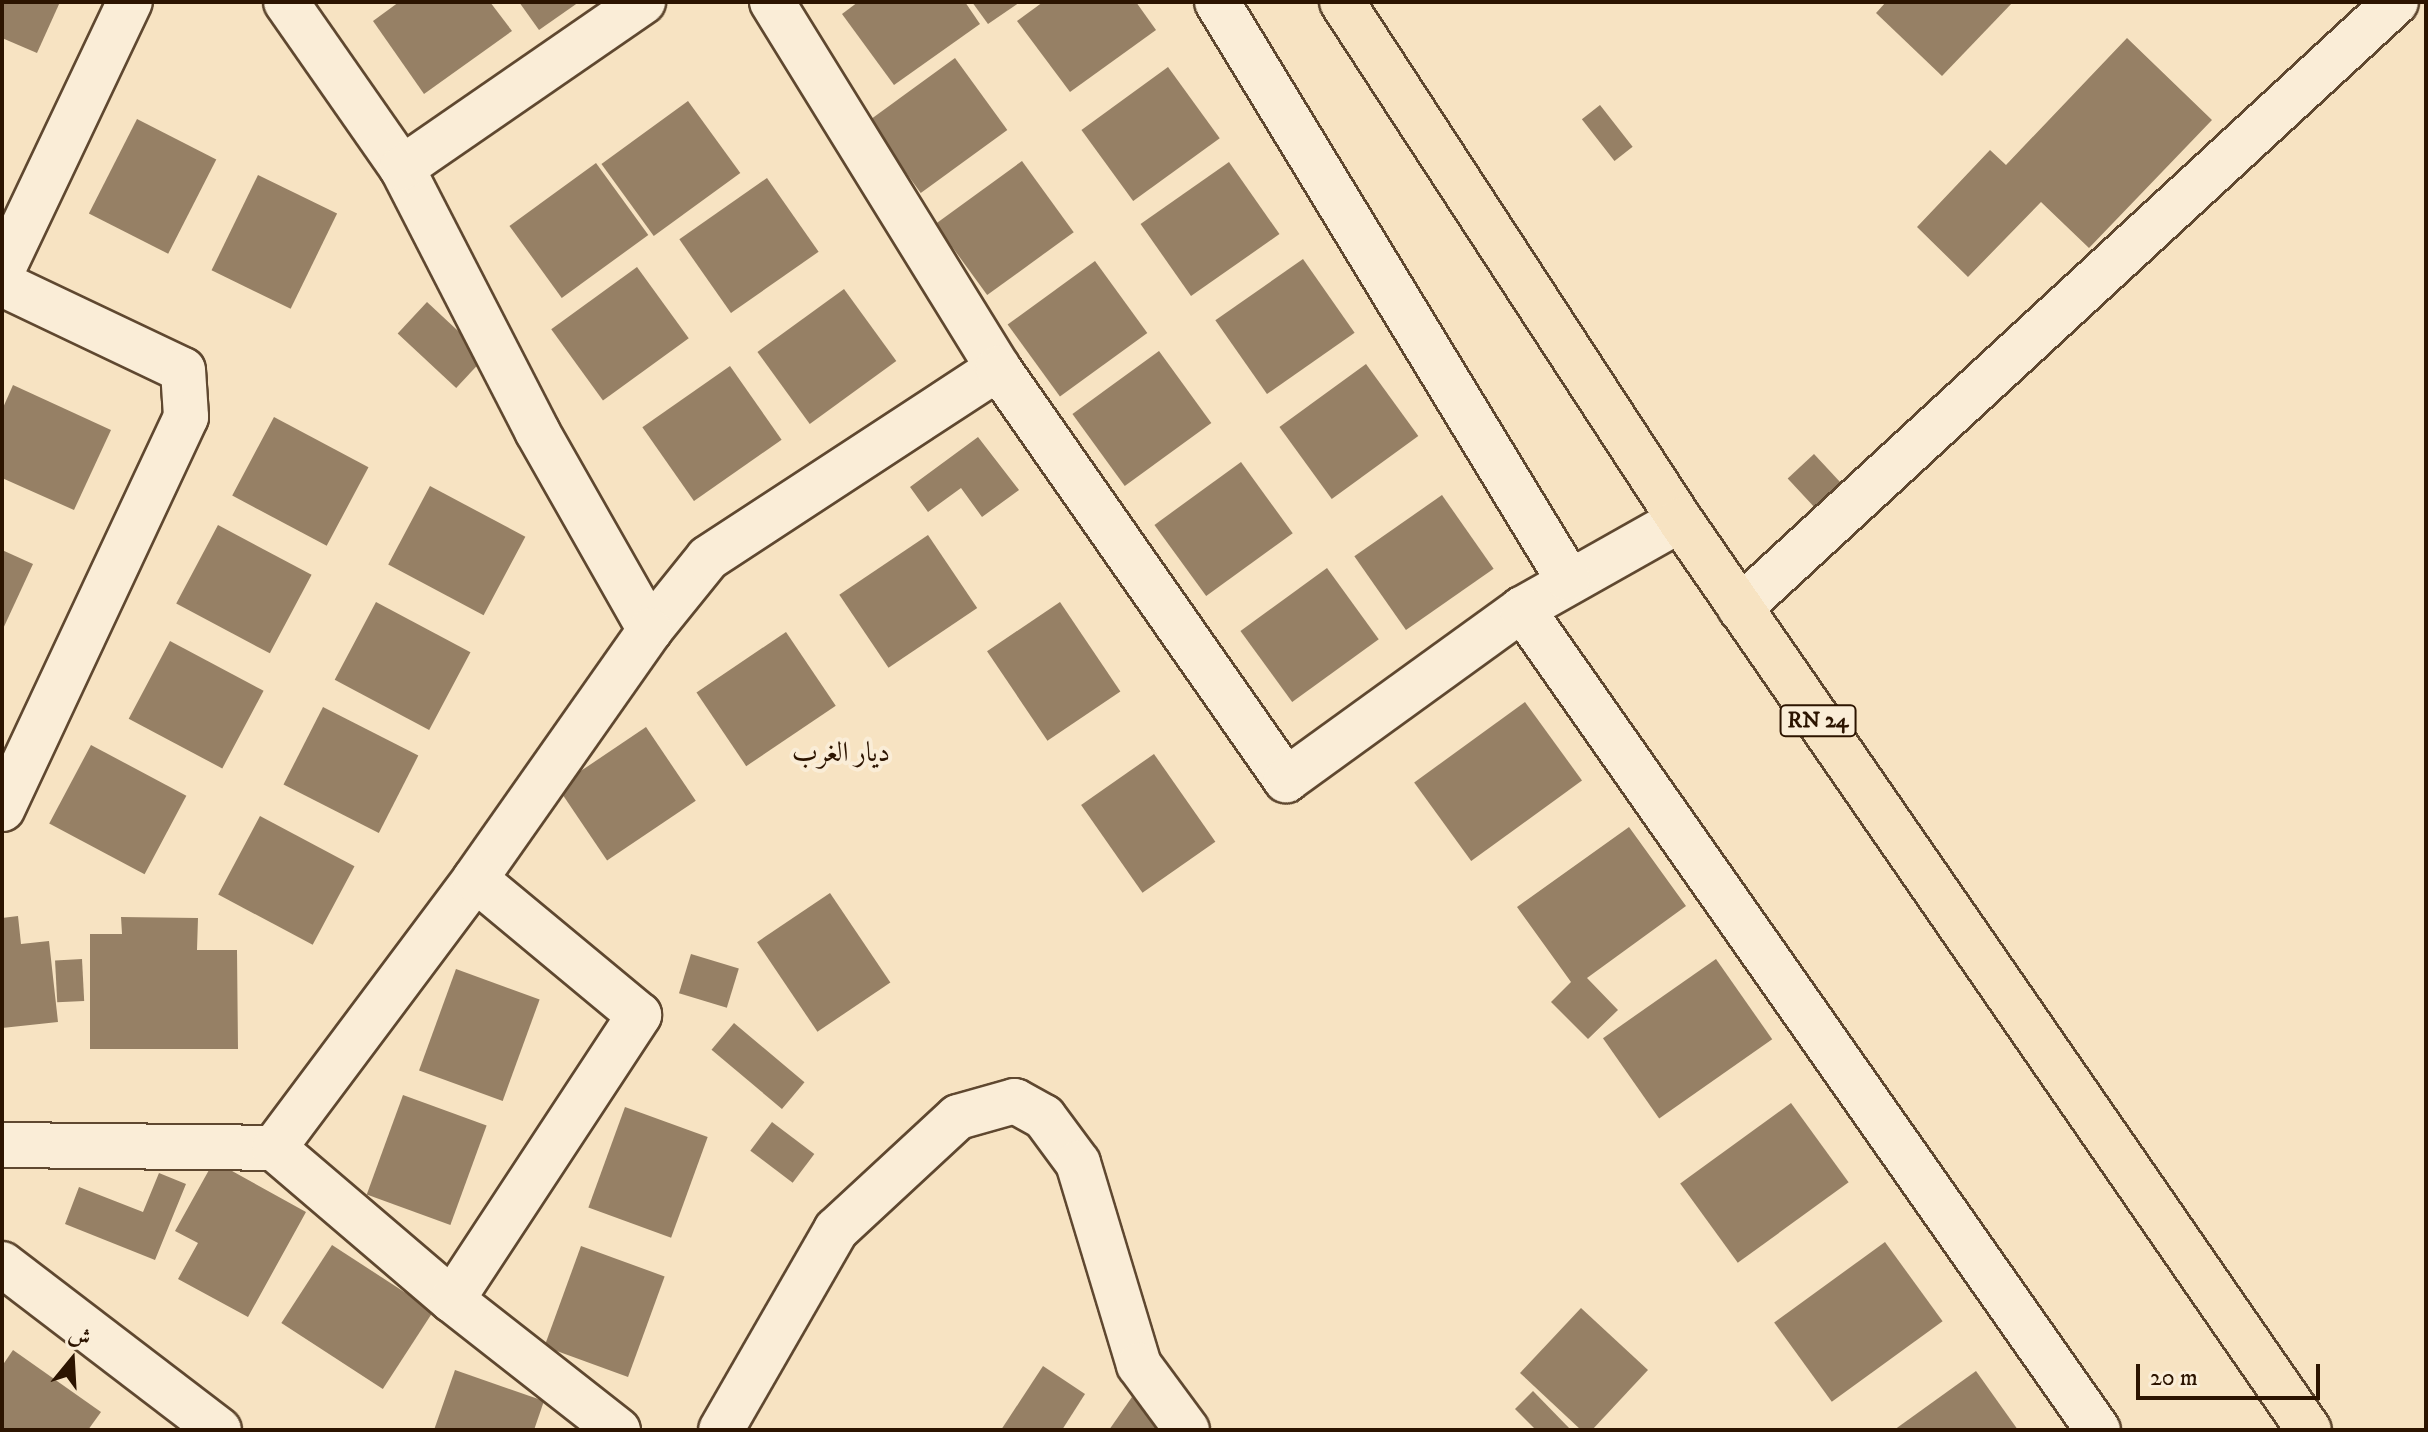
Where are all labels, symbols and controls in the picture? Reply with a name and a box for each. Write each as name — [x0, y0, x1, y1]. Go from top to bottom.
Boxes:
road number: RN 24 — [1778, 703, 1858, 739]
district label: ديار الغرب — [792, 736, 890, 770]
north arrow — [32, 1320, 112, 1400]
text: ش — [65, 1320, 94, 1353]
scale bar — [2140, 1348, 2324, 1398]
text: 20 m — [2150, 1363, 2198, 1393]

